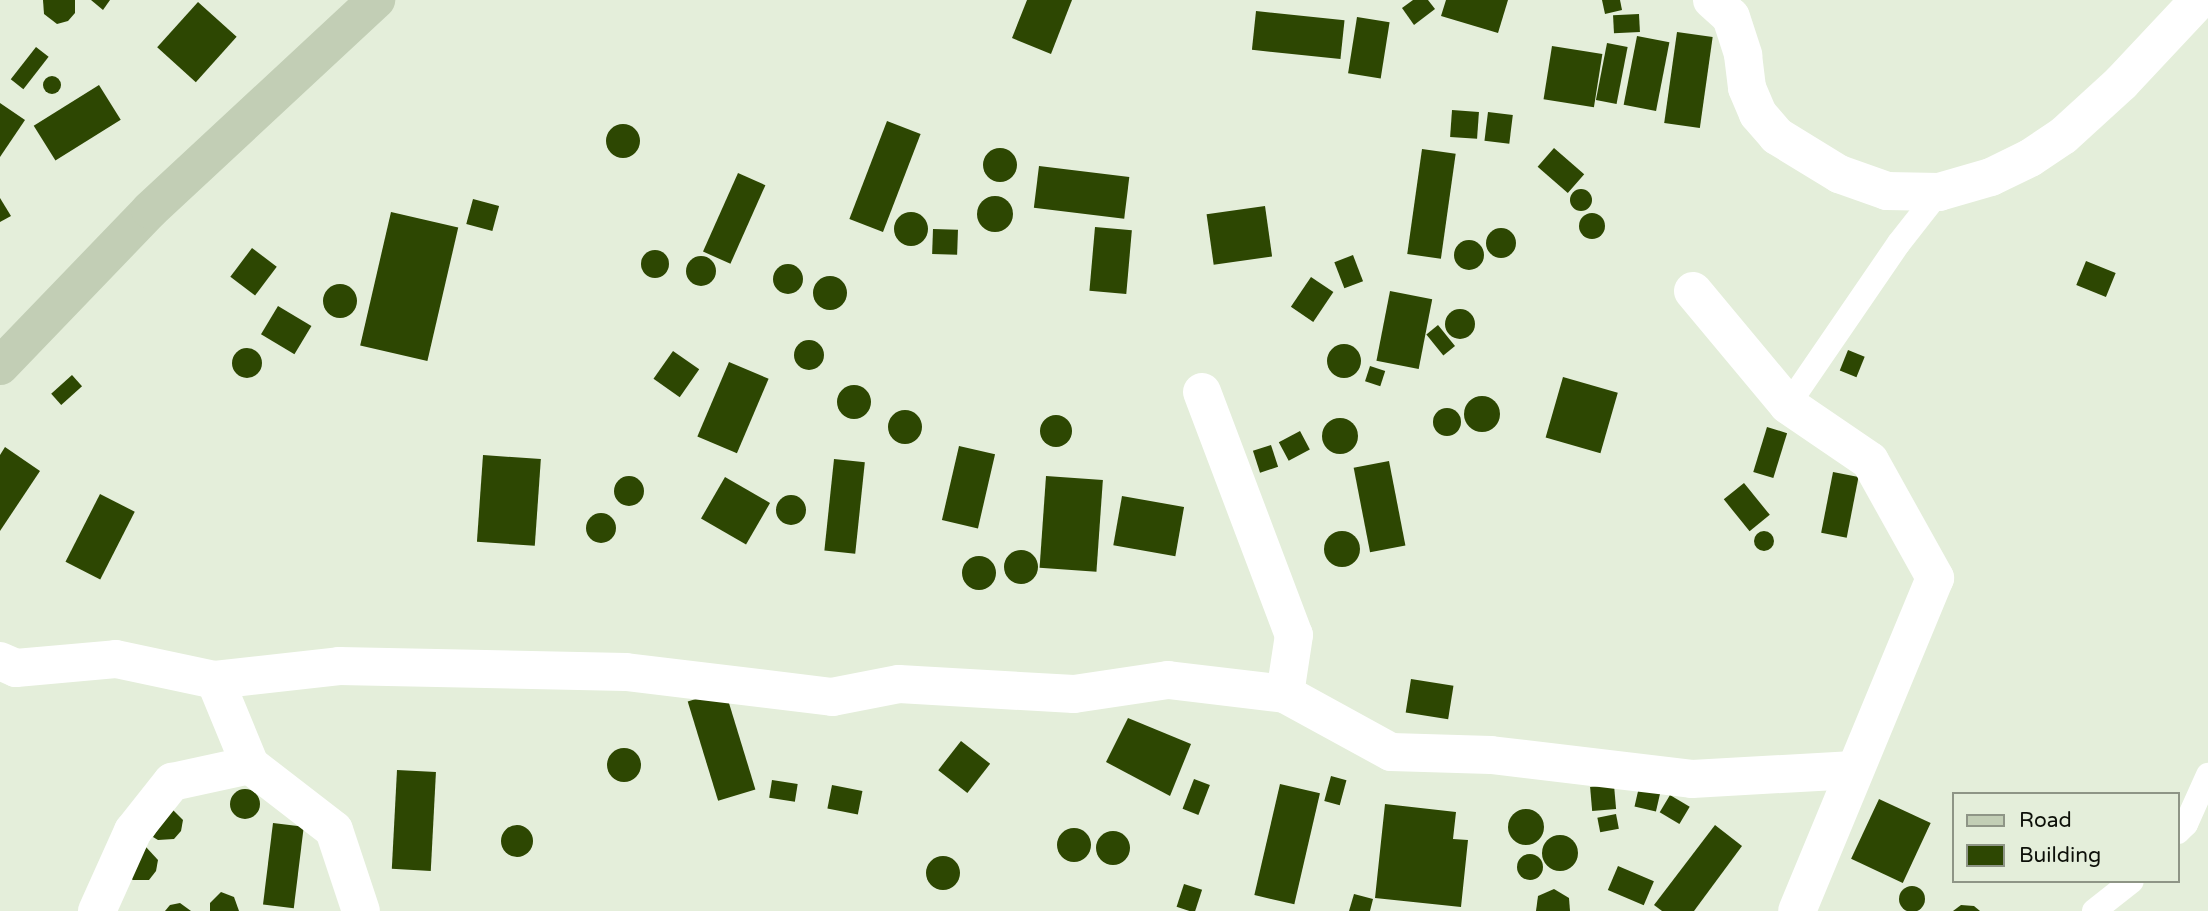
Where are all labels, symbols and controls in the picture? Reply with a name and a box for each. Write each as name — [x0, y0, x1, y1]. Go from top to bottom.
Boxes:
legend — [1952, 792, 2180, 883]
text: Road — [2019, 808, 2072, 833]
text: Building — [2019, 843, 2101, 868]

